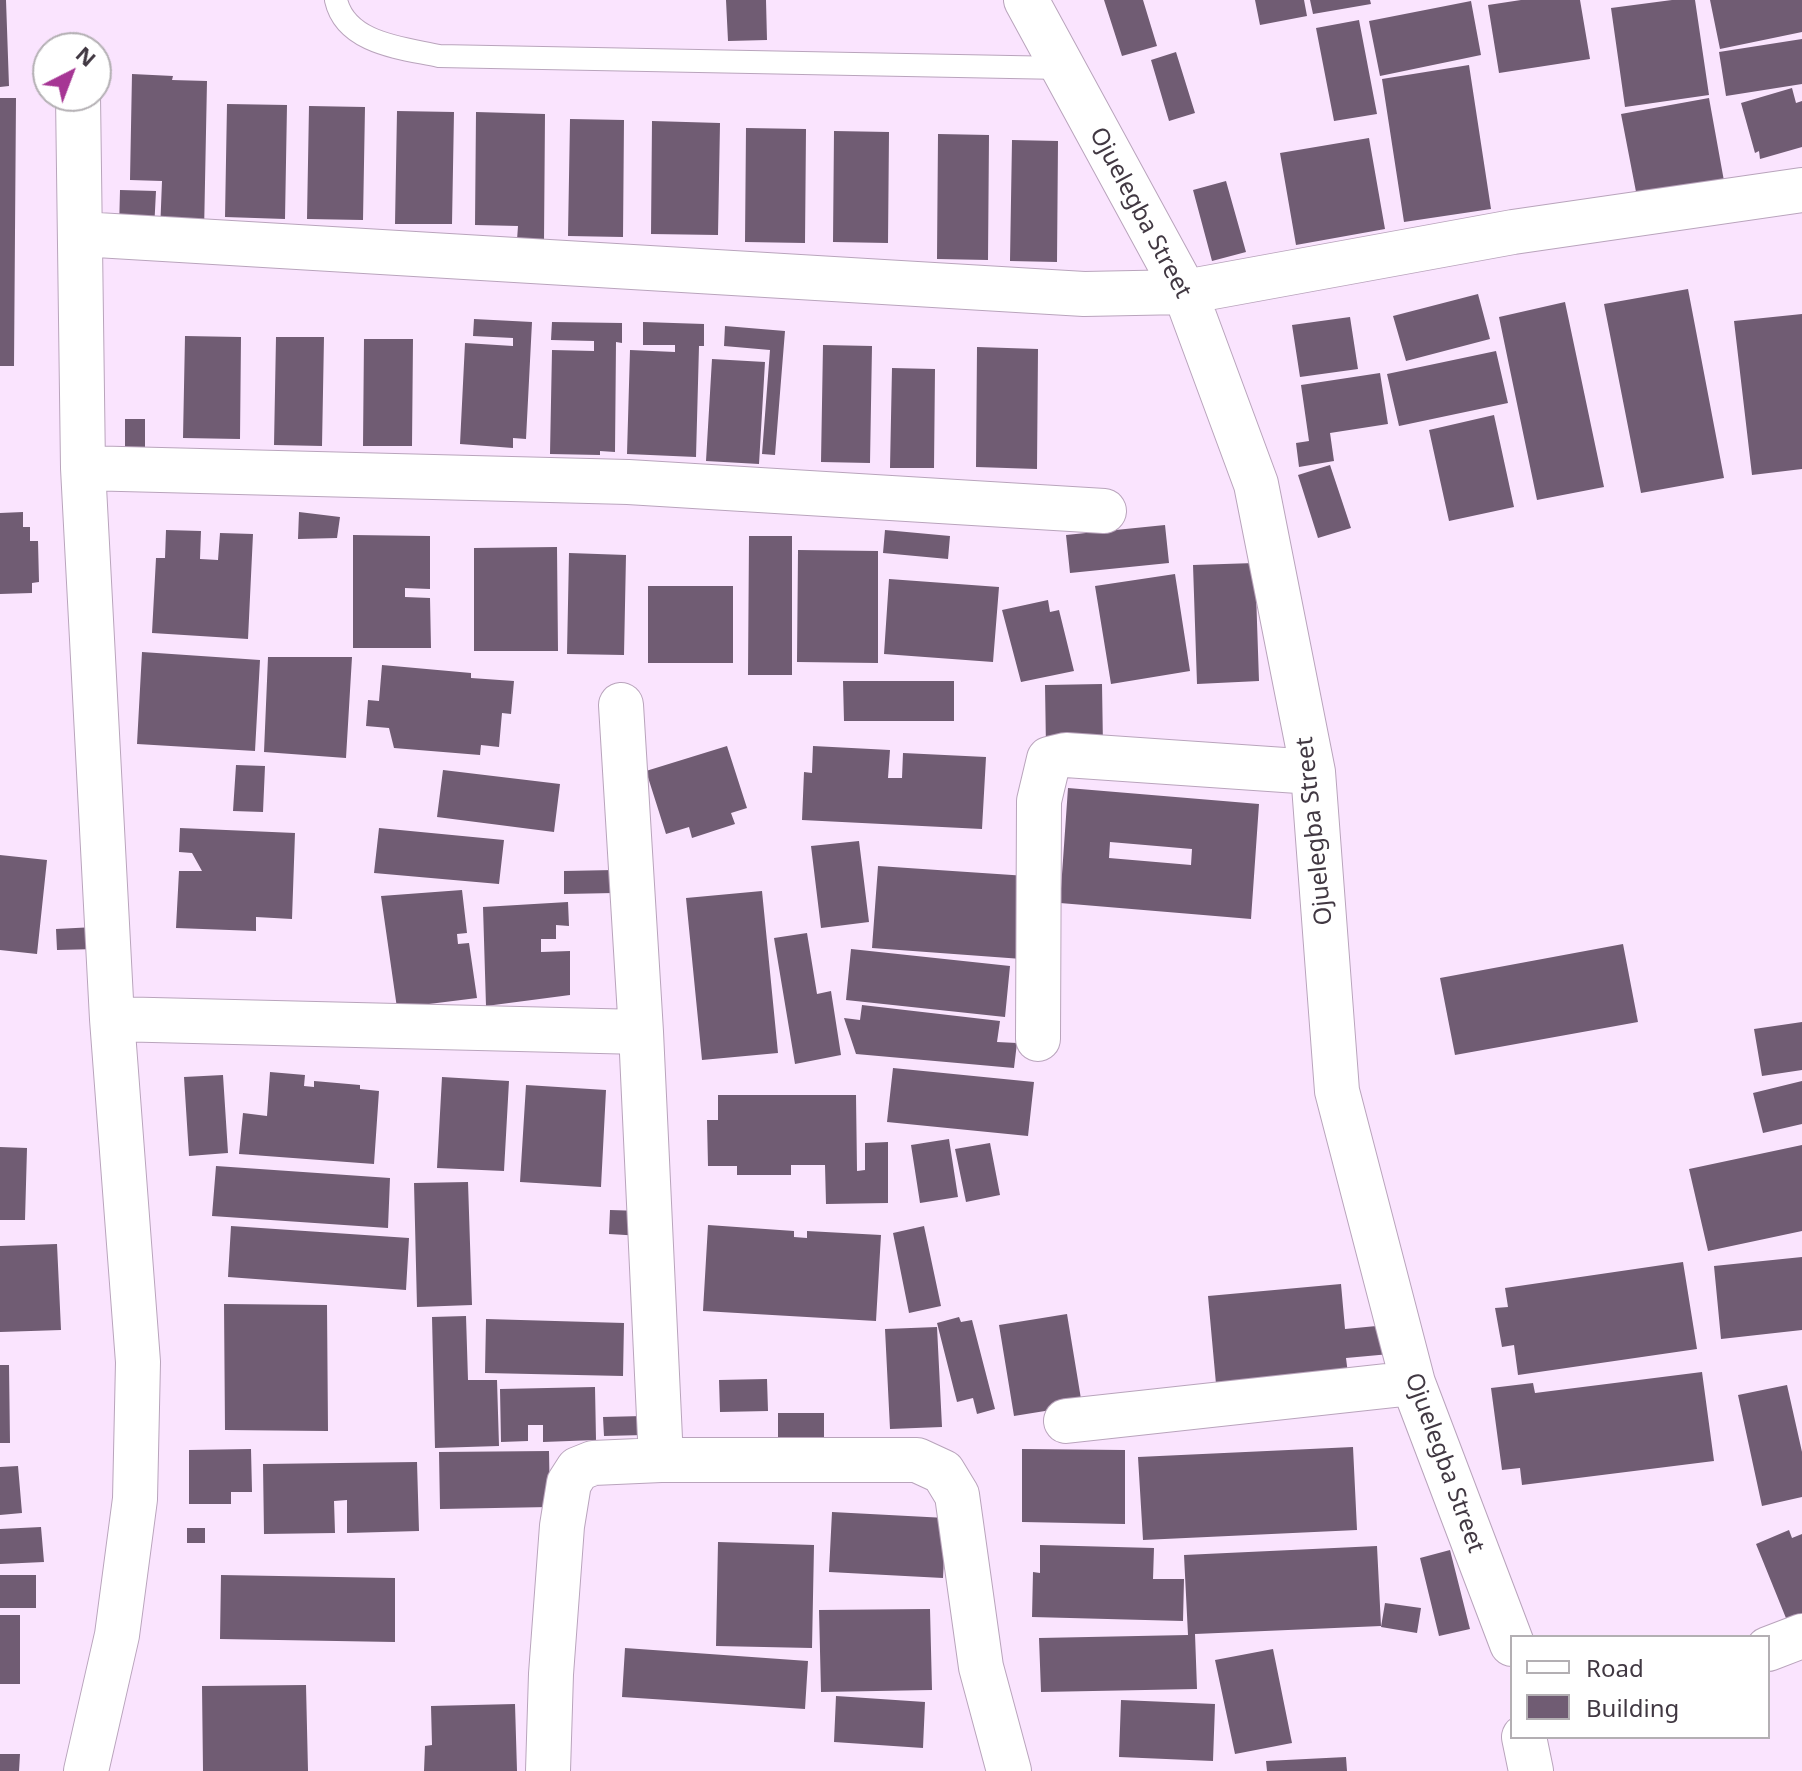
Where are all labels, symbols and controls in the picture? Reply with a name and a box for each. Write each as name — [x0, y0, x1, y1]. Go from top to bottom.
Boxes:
north arrow — [32, 32, 112, 112]
text: N — [70, 39, 103, 73]
street label: Ojuelegba Street — [1083, 123, 1197, 303]
street label: Ojuelegba Street — [1291, 735, 1339, 927]
street label: Ojuelegba Street — [1398, 1369, 1490, 1557]
legend — [1510, 1635, 1770, 1739]
text: Road — [1586, 1651, 1644, 1684]
text: Building — [1586, 1691, 1679, 1724]

